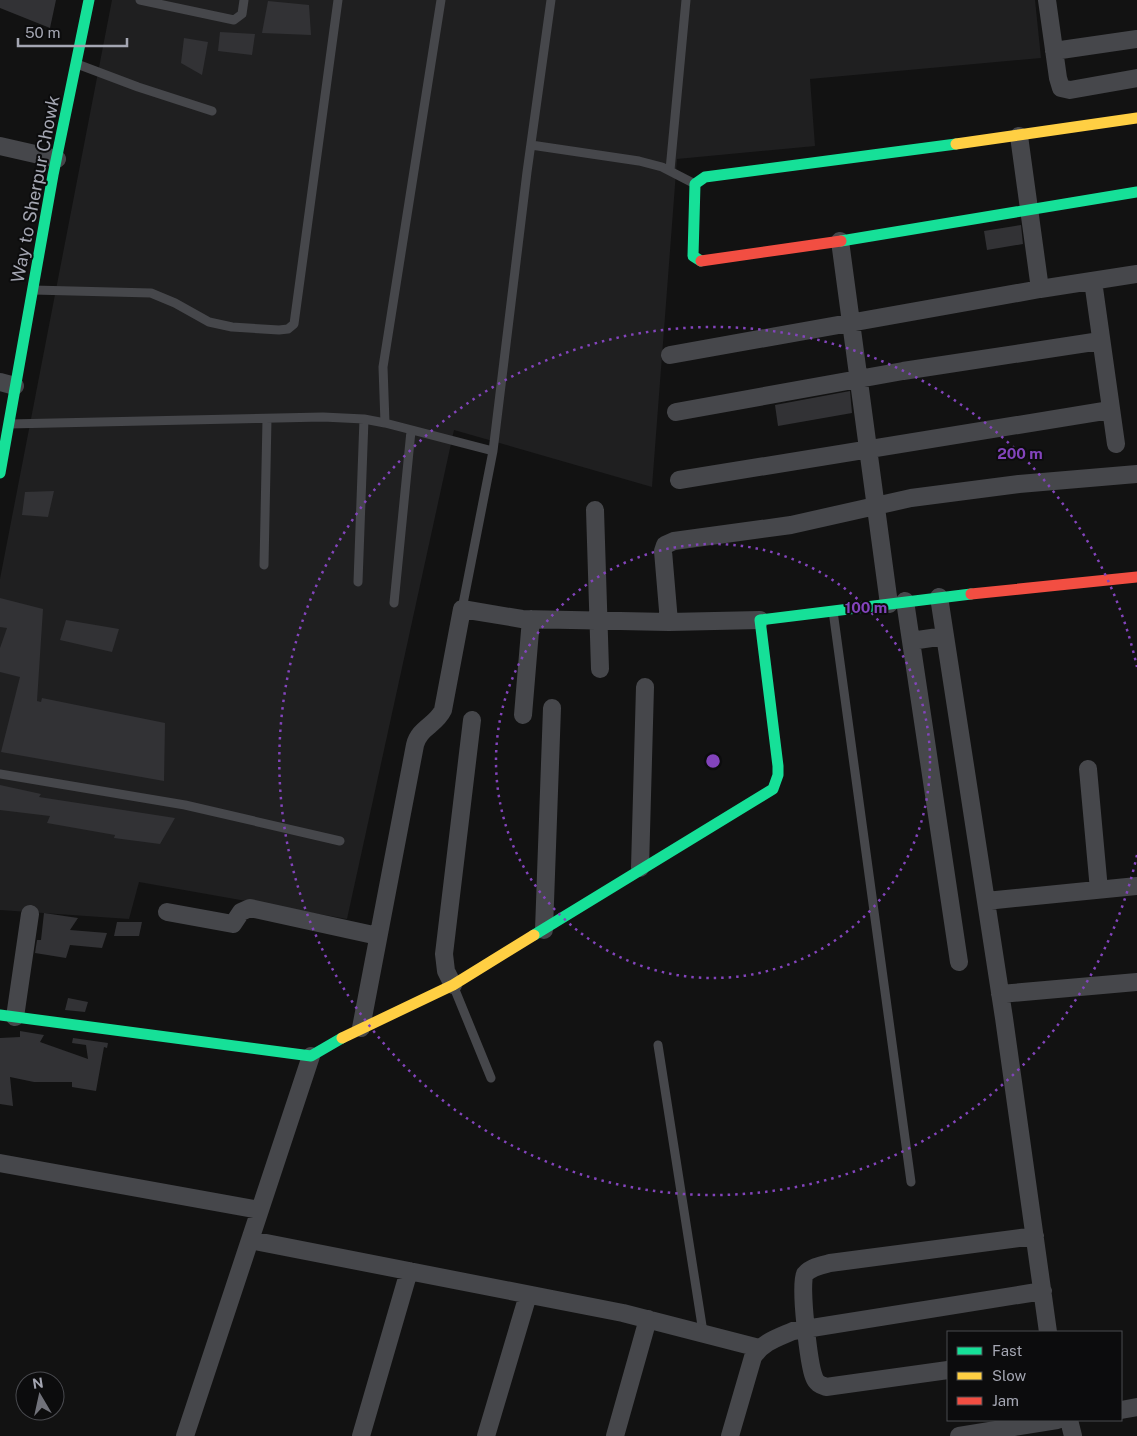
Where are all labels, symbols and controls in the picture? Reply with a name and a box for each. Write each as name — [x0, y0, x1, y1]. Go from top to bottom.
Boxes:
scale bar — [18, 15, 126, 47]
text: 50 m — [25, 24, 60, 41]
street label: Way to Sherpur Chowk — [7, 94, 63, 284]
text: 200 m — [997, 445, 1043, 462]
text: 100 m — [845, 599, 887, 616]
centre of rings — [704, 752, 722, 770]
legend — [947, 1331, 1122, 1421]
text: Fast — [992, 1342, 1022, 1359]
text: Slow — [992, 1367, 1027, 1384]
north arrow — [15, 1371, 65, 1421]
text: N — [31, 1374, 45, 1392]
text: Jam — [992, 1392, 1019, 1409]

